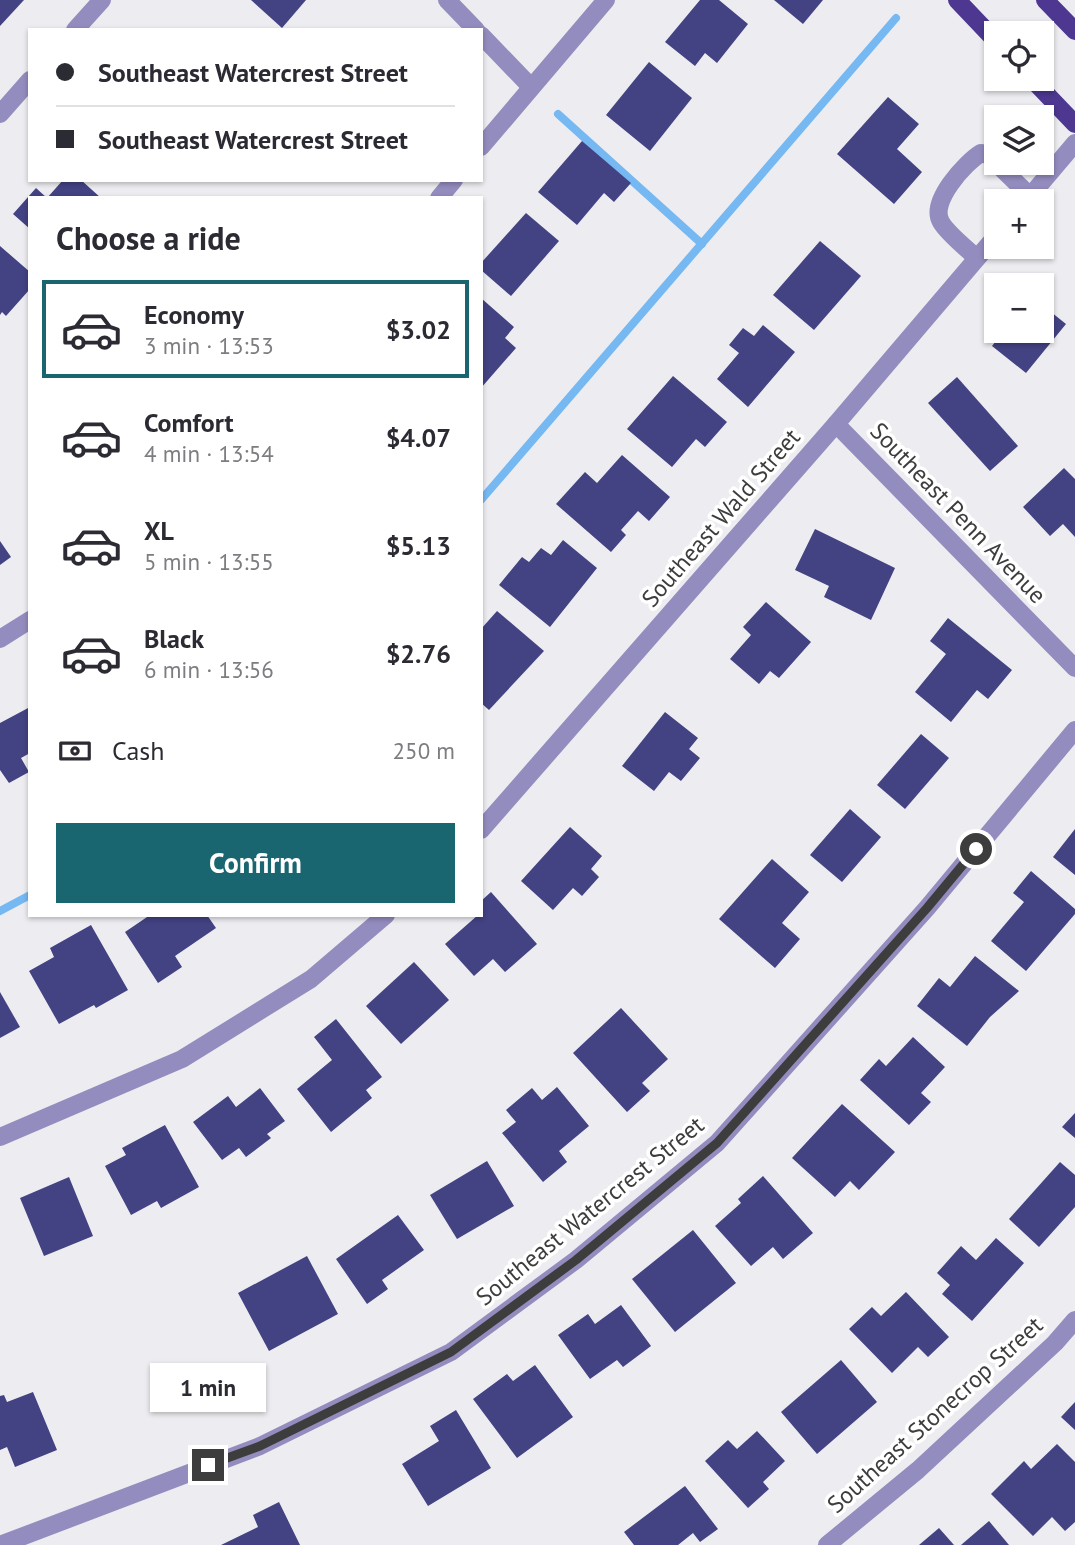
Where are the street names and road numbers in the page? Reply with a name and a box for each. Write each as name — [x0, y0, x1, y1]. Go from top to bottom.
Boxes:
street label: Southeast Penn Avenue — [864, 416, 1053, 610]
street label: Southeast Wald Street — [635, 422, 807, 613]
street label: Southeast Watercrest Street — [469, 1109, 710, 1312]
street label: Southeast Stonecrop Street — [820, 1310, 1049, 1520]

